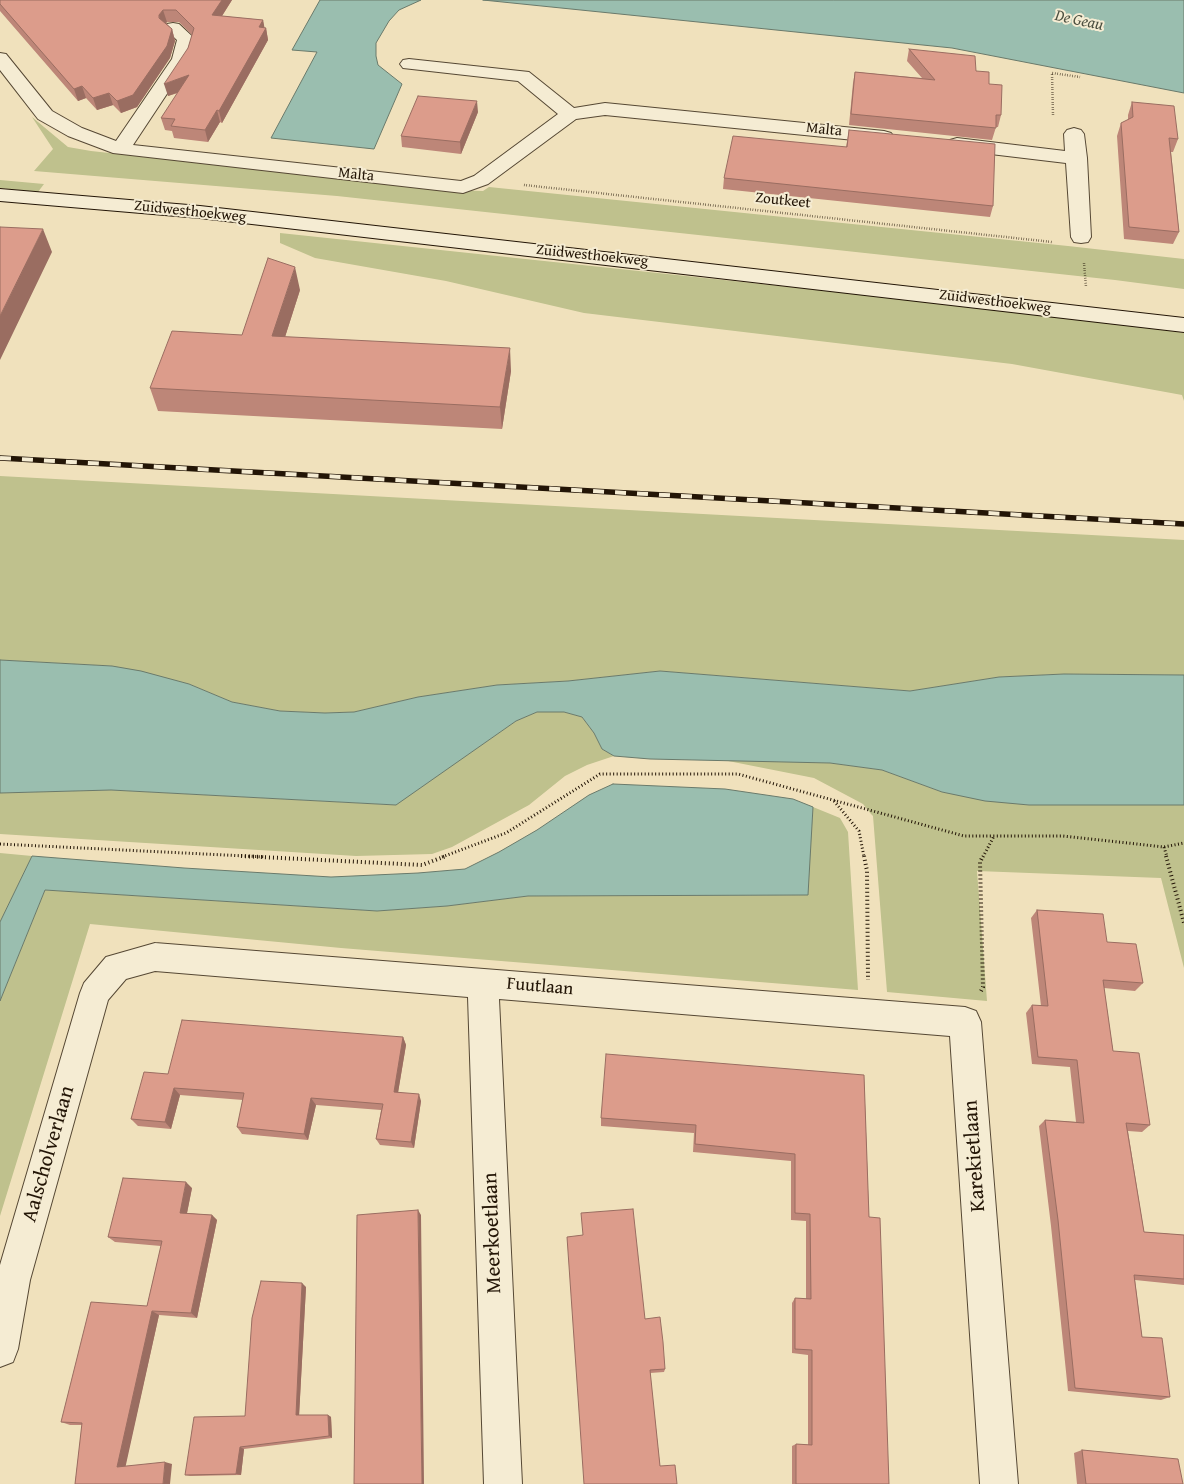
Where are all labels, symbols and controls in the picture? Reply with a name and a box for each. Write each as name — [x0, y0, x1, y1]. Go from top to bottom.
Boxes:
water label: De Geau — [1053, 7, 1105, 35]
street label: Malta — [805, 119, 843, 141]
street label: Malta — [337, 164, 375, 186]
street label: Zoutkeet — [754, 189, 812, 213]
street label: Zuidwesthoekweg — [133, 197, 247, 227]
street label: Zuidwesthoekweg — [535, 241, 649, 271]
street label: Zuidwesthoekweg — [938, 286, 1052, 318]
street label: Fuutlaan — [506, 973, 574, 1001]
street label: Aalscholverlaan — [18, 1083, 80, 1225]
street label: Karekietlaan — [959, 1099, 991, 1213]
street label: Meerkoetlaan — [478, 1172, 508, 1294]

